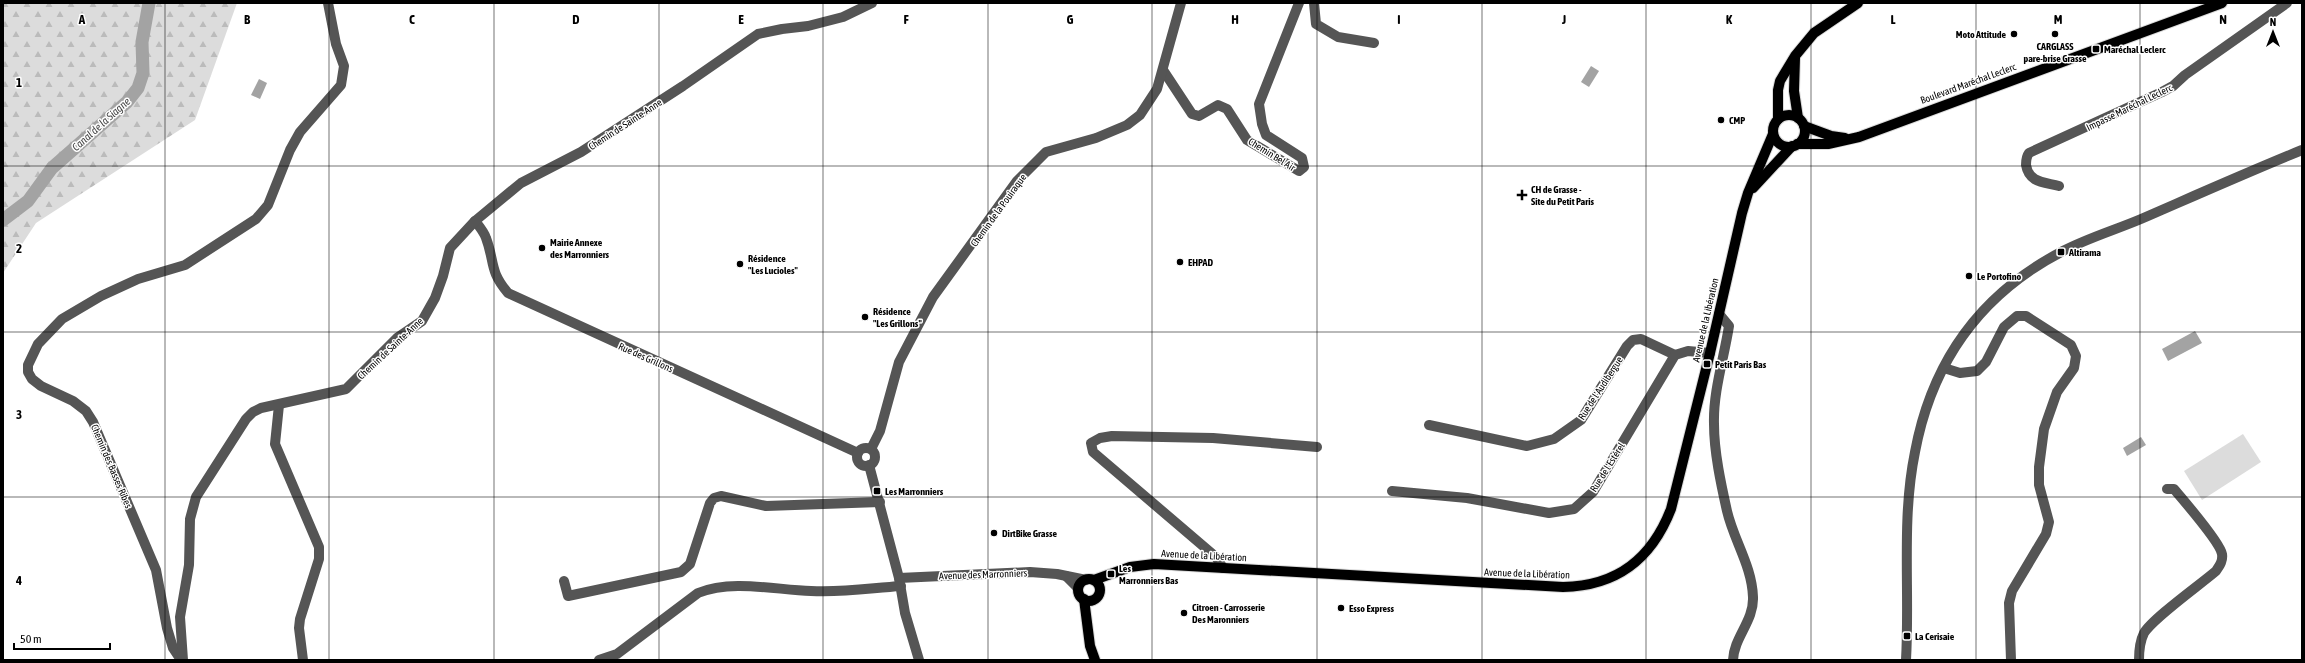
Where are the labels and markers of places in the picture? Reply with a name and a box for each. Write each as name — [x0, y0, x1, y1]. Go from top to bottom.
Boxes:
place label: Moto Attitude — [1956, 29, 2006, 40]
marker: Moto Attitude — [2009, 29, 2019, 39]
marker: CARGLASS pare-brise Grasse — [2050, 29, 2060, 39]
place label: CARGLASS pare-brise Grasse — [2023, 41, 2087, 64]
marker: Maréchal Leclerc — [2091, 44, 2101, 54]
place label: Maréchal Leclerc — [2104, 44, 2166, 55]
marker: CMP — [1716, 115, 1726, 125]
place label: CMP — [1729, 115, 1745, 126]
place label: CH de Grasse - Site du Petit Paris — [1531, 184, 1595, 207]
marker: CH de Grasse - Site du Petit Paris — [1516, 189, 1528, 201]
place label: Mairie Annexe des Marronniers — [550, 237, 610, 260]
marker: Mairie Annexe des Marronniers — [537, 243, 547, 253]
marker: Altirama — [2056, 247, 2066, 257]
place label: Altirama — [2068, 247, 2101, 258]
place label: Résidence "Les Lucioles" — [748, 253, 799, 276]
marker: EHPAD — [1175, 257, 1185, 267]
place label: EHPAD — [1188, 257, 1213, 268]
marker: Résidence "Les Lucioles" — [735, 259, 745, 269]
marker: Le Portofino — [1964, 271, 1974, 281]
place label: Le Portofino — [1977, 271, 2022, 282]
place label: Résidence "Les Grillons" — [873, 306, 922, 329]
marker: Résidence "Les Grillons" — [860, 312, 870, 322]
marker: Petit Paris Bas — [1702, 359, 1712, 369]
place label: Petit Paris Bas — [1715, 359, 1767, 370]
marker: Les Marronniers — [872, 486, 882, 496]
place label: Les Marronniers — [885, 486, 944, 497]
marker: DirtBike Grasse — [989, 528, 999, 538]
place label: DirtBike Grasse — [1002, 528, 1058, 539]
place label: Les Marronniers Bas — [1119, 563, 1179, 586]
marker: Les Marronniers Bas — [1106, 569, 1116, 579]
place label: Citroen - Carrosserie Des Maronniers — [1192, 602, 1266, 625]
marker: Esso Express — [1336, 603, 1346, 613]
place label: Esso Express — [1349, 603, 1394, 614]
marker: Citroen - Carrosserie Des Maronniers — [1179, 608, 1189, 618]
marker: La Cerisaie — [1902, 631, 1912, 641]
place label: La Cerisaie — [1915, 631, 1955, 642]

